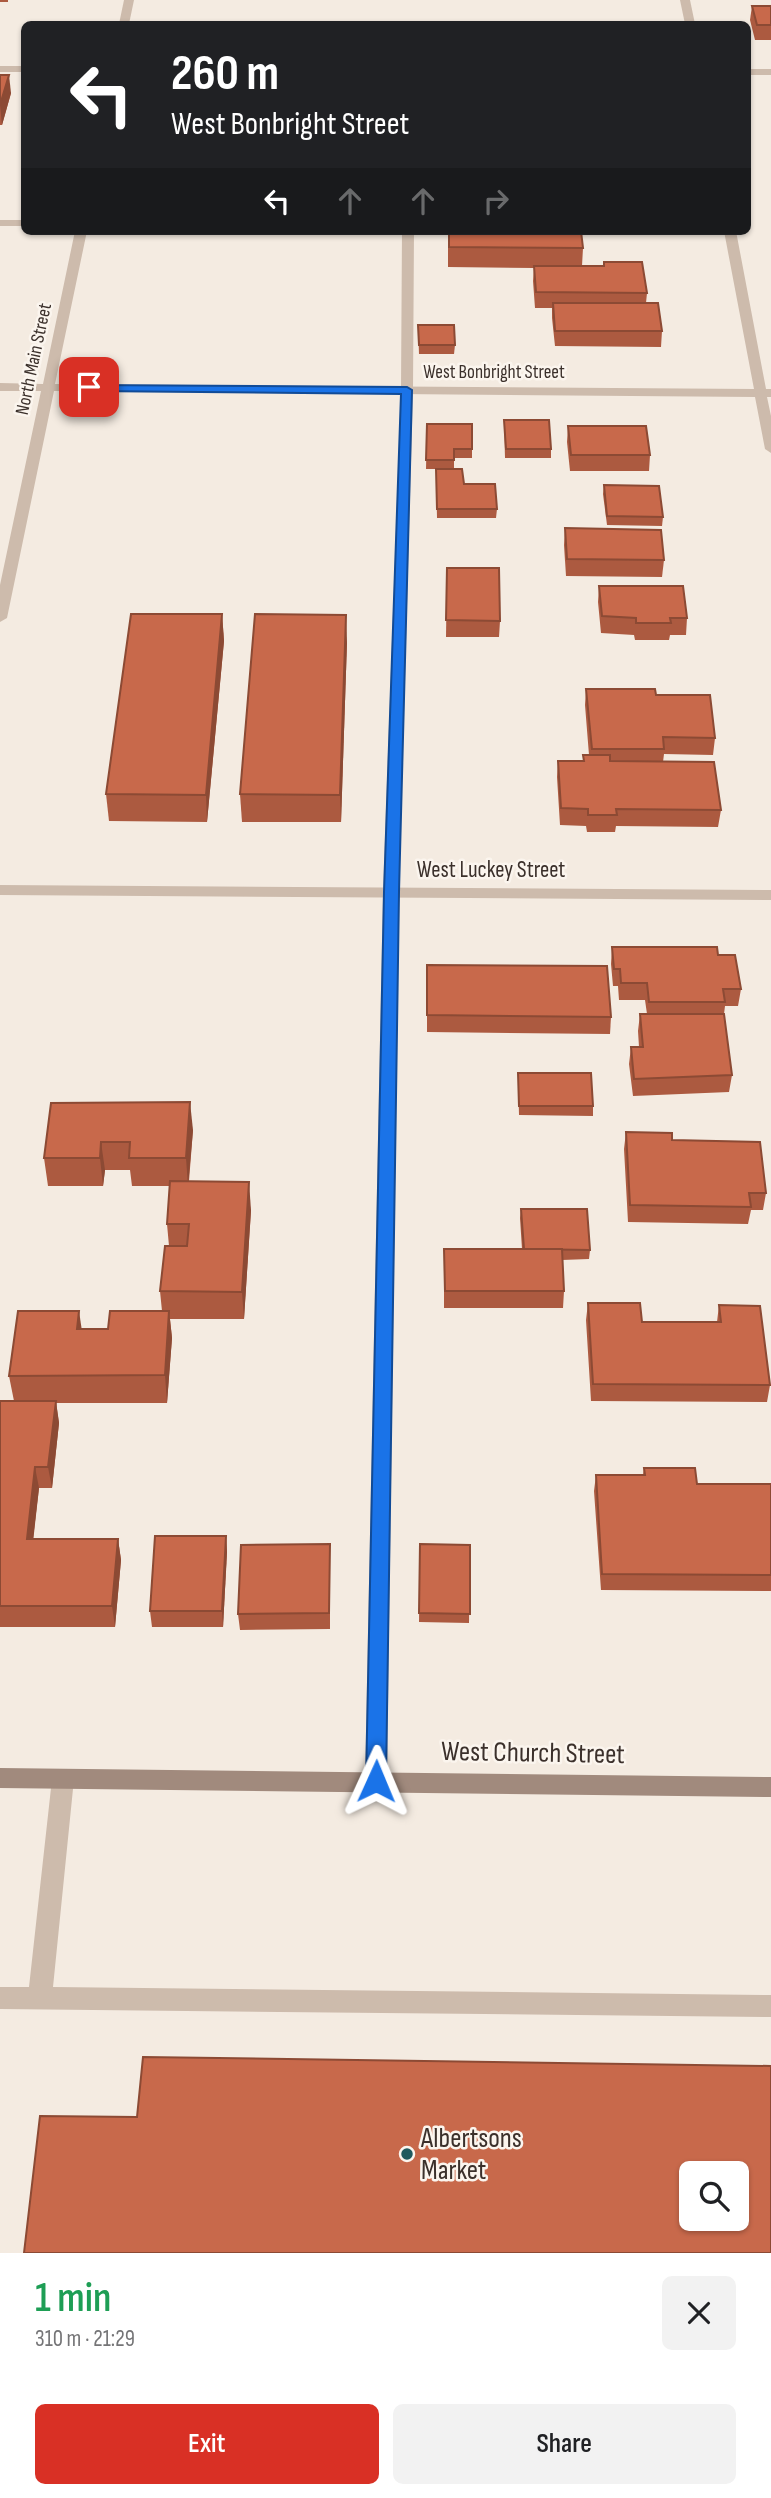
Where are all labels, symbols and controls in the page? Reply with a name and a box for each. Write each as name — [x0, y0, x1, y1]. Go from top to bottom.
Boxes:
text: 260 m — [171, 45, 279, 104]
icon: left — [56, 49, 147, 140]
text: West Bonbright Street — [171, 105, 409, 144]
icon: left — [258, 182, 296, 220]
icon: ahead — [331, 182, 369, 220]
icon: ahead — [404, 182, 442, 220]
icon: right — [477, 182, 515, 220]
street label: North Main Street — [11, 301, 57, 417]
pin — [59, 357, 119, 417]
street label: West Bonbright Street — [423, 361, 565, 384]
icon: arrive — [70, 368, 108, 406]
street label: West Luckey Street — [417, 856, 565, 884]
street label: West Church Street — [441, 1735, 625, 1771]
position arrow — [339, 1744, 413, 1818]
place label: Albertsons Market — [420, 2122, 522, 2187]
marker: Albertsons Market — [399, 2146, 415, 2162]
map controls — [679, 2161, 749, 2231]
button: search — [679, 2161, 749, 2231]
text: 1 min — [35, 2273, 111, 2324]
button: close — [662, 2276, 736, 2350]
text: 310 m · 21:29 — [35, 2325, 135, 2353]
button: Exit — [35, 2404, 379, 2484]
button: Share — [393, 2404, 736, 2484]

